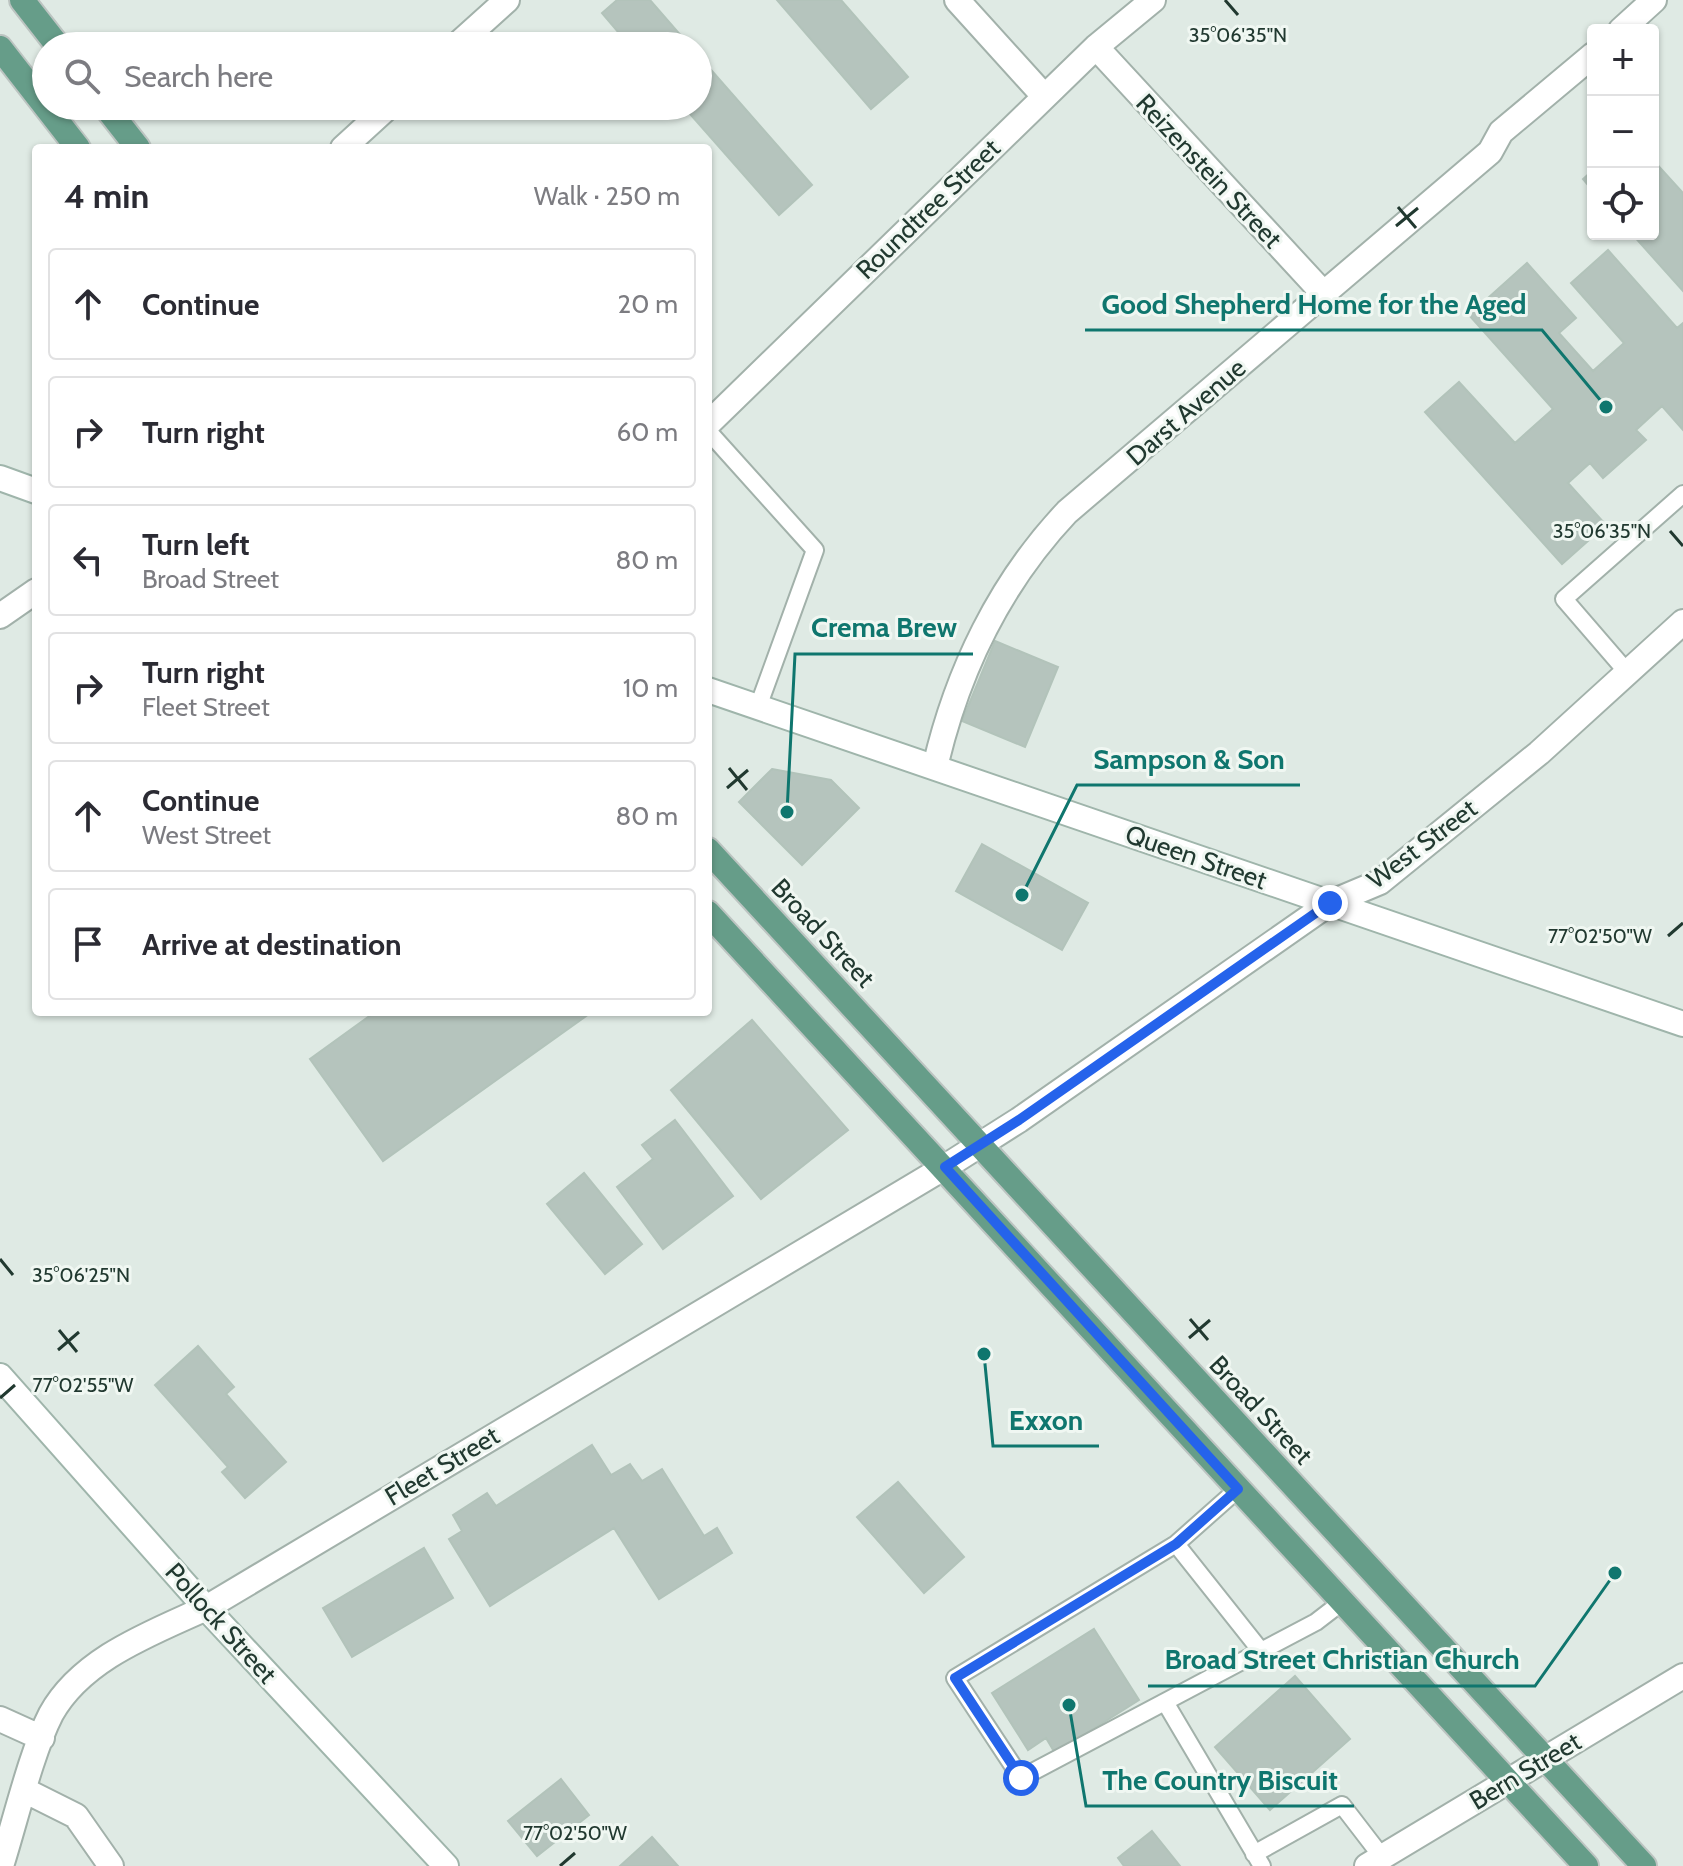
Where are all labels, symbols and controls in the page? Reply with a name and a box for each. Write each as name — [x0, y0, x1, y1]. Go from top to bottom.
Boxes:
text: 35°06'35"N — [1189, 23, 1287, 47]
map controls — [1587, 24, 1659, 240]
button: + — [1587, 24, 1659, 96]
search box — [32, 32, 712, 120]
icon: search — [60, 54, 104, 98]
text: Search here — [124, 58, 273, 95]
street label: Reizenstein Street — [1129, 87, 1289, 255]
button: − — [1587, 96, 1659, 168]
street label: Roundtree Street — [849, 132, 1007, 286]
button: locate — [1587, 168, 1659, 240]
text: 4 min — [64, 175, 149, 217]
text: Walk · 250 m — [534, 180, 680, 212]
callout: Good Shepherd Home for the Aged — [1085, 278, 1542, 330]
icon: ahead — [66, 282, 110, 326]
text: Continue — [142, 286, 259, 323]
text: Good Shepherd Home for the Aged — [1101, 287, 1527, 321]
text: 20 m — [618, 288, 678, 320]
street label: Darst Avenue — [1120, 352, 1252, 472]
icon: right — [66, 410, 110, 454]
text: Turn right — [142, 414, 265, 451]
text: 60 m — [616, 416, 678, 448]
text: 35°06'35"N — [1553, 519, 1651, 543]
text: Turn left — [142, 526, 250, 563]
icon: left — [66, 538, 110, 582]
text: 80 m — [615, 544, 678, 576]
text: Broad Street — [142, 563, 279, 595]
callout: Crema Brew — [795, 602, 973, 654]
text: Crema Brew — [811, 610, 958, 644]
text: Turn right — [142, 654, 265, 691]
icon: right — [66, 666, 110, 710]
text: 10 m — [623, 672, 678, 704]
text: Fleet Street — [142, 691, 270, 723]
callout: Sampson & Son — [1077, 733, 1300, 785]
text: Sampson & Son — [1093, 742, 1285, 776]
text: Continue — [142, 782, 259, 819]
street label: West Street — [1361, 792, 1483, 896]
icon: ahead — [66, 794, 110, 838]
text: 80 m — [615, 800, 678, 832]
street label: Queen Street — [1121, 818, 1271, 896]
text: West Street — [142, 819, 271, 851]
street label: Broad Street — [765, 872, 882, 994]
route end — [1312, 885, 1348, 921]
icon: arrive — [66, 922, 110, 966]
text: 77°02'50"W — [1548, 924, 1652, 948]
text: Arrive at destination — [142, 926, 402, 963]
text: 35°06'25"N — [32, 1263, 130, 1287]
street label: Broad Street — [1203, 1349, 1320, 1471]
text: 77°02'55"W — [33, 1373, 133, 1397]
callout: Exxon — [993, 1394, 1099, 1446]
text: Exxon — [1009, 1403, 1083, 1437]
street label: Fleet Street — [379, 1419, 505, 1513]
street label: Pollock Street — [158, 1556, 284, 1690]
callout: Broad Street Christian Church — [1148, 1634, 1535, 1686]
text: Broad Street Christian Church — [1164, 1642, 1520, 1676]
street label: Bern Street — [1464, 1725, 1587, 1817]
callout: The Country Biscuit — [1086, 1754, 1354, 1806]
route start — [1003, 1760, 1039, 1796]
text: The Country Biscuit — [1102, 1763, 1338, 1797]
text: 77°02'50"W — [523, 1821, 627, 1845]

